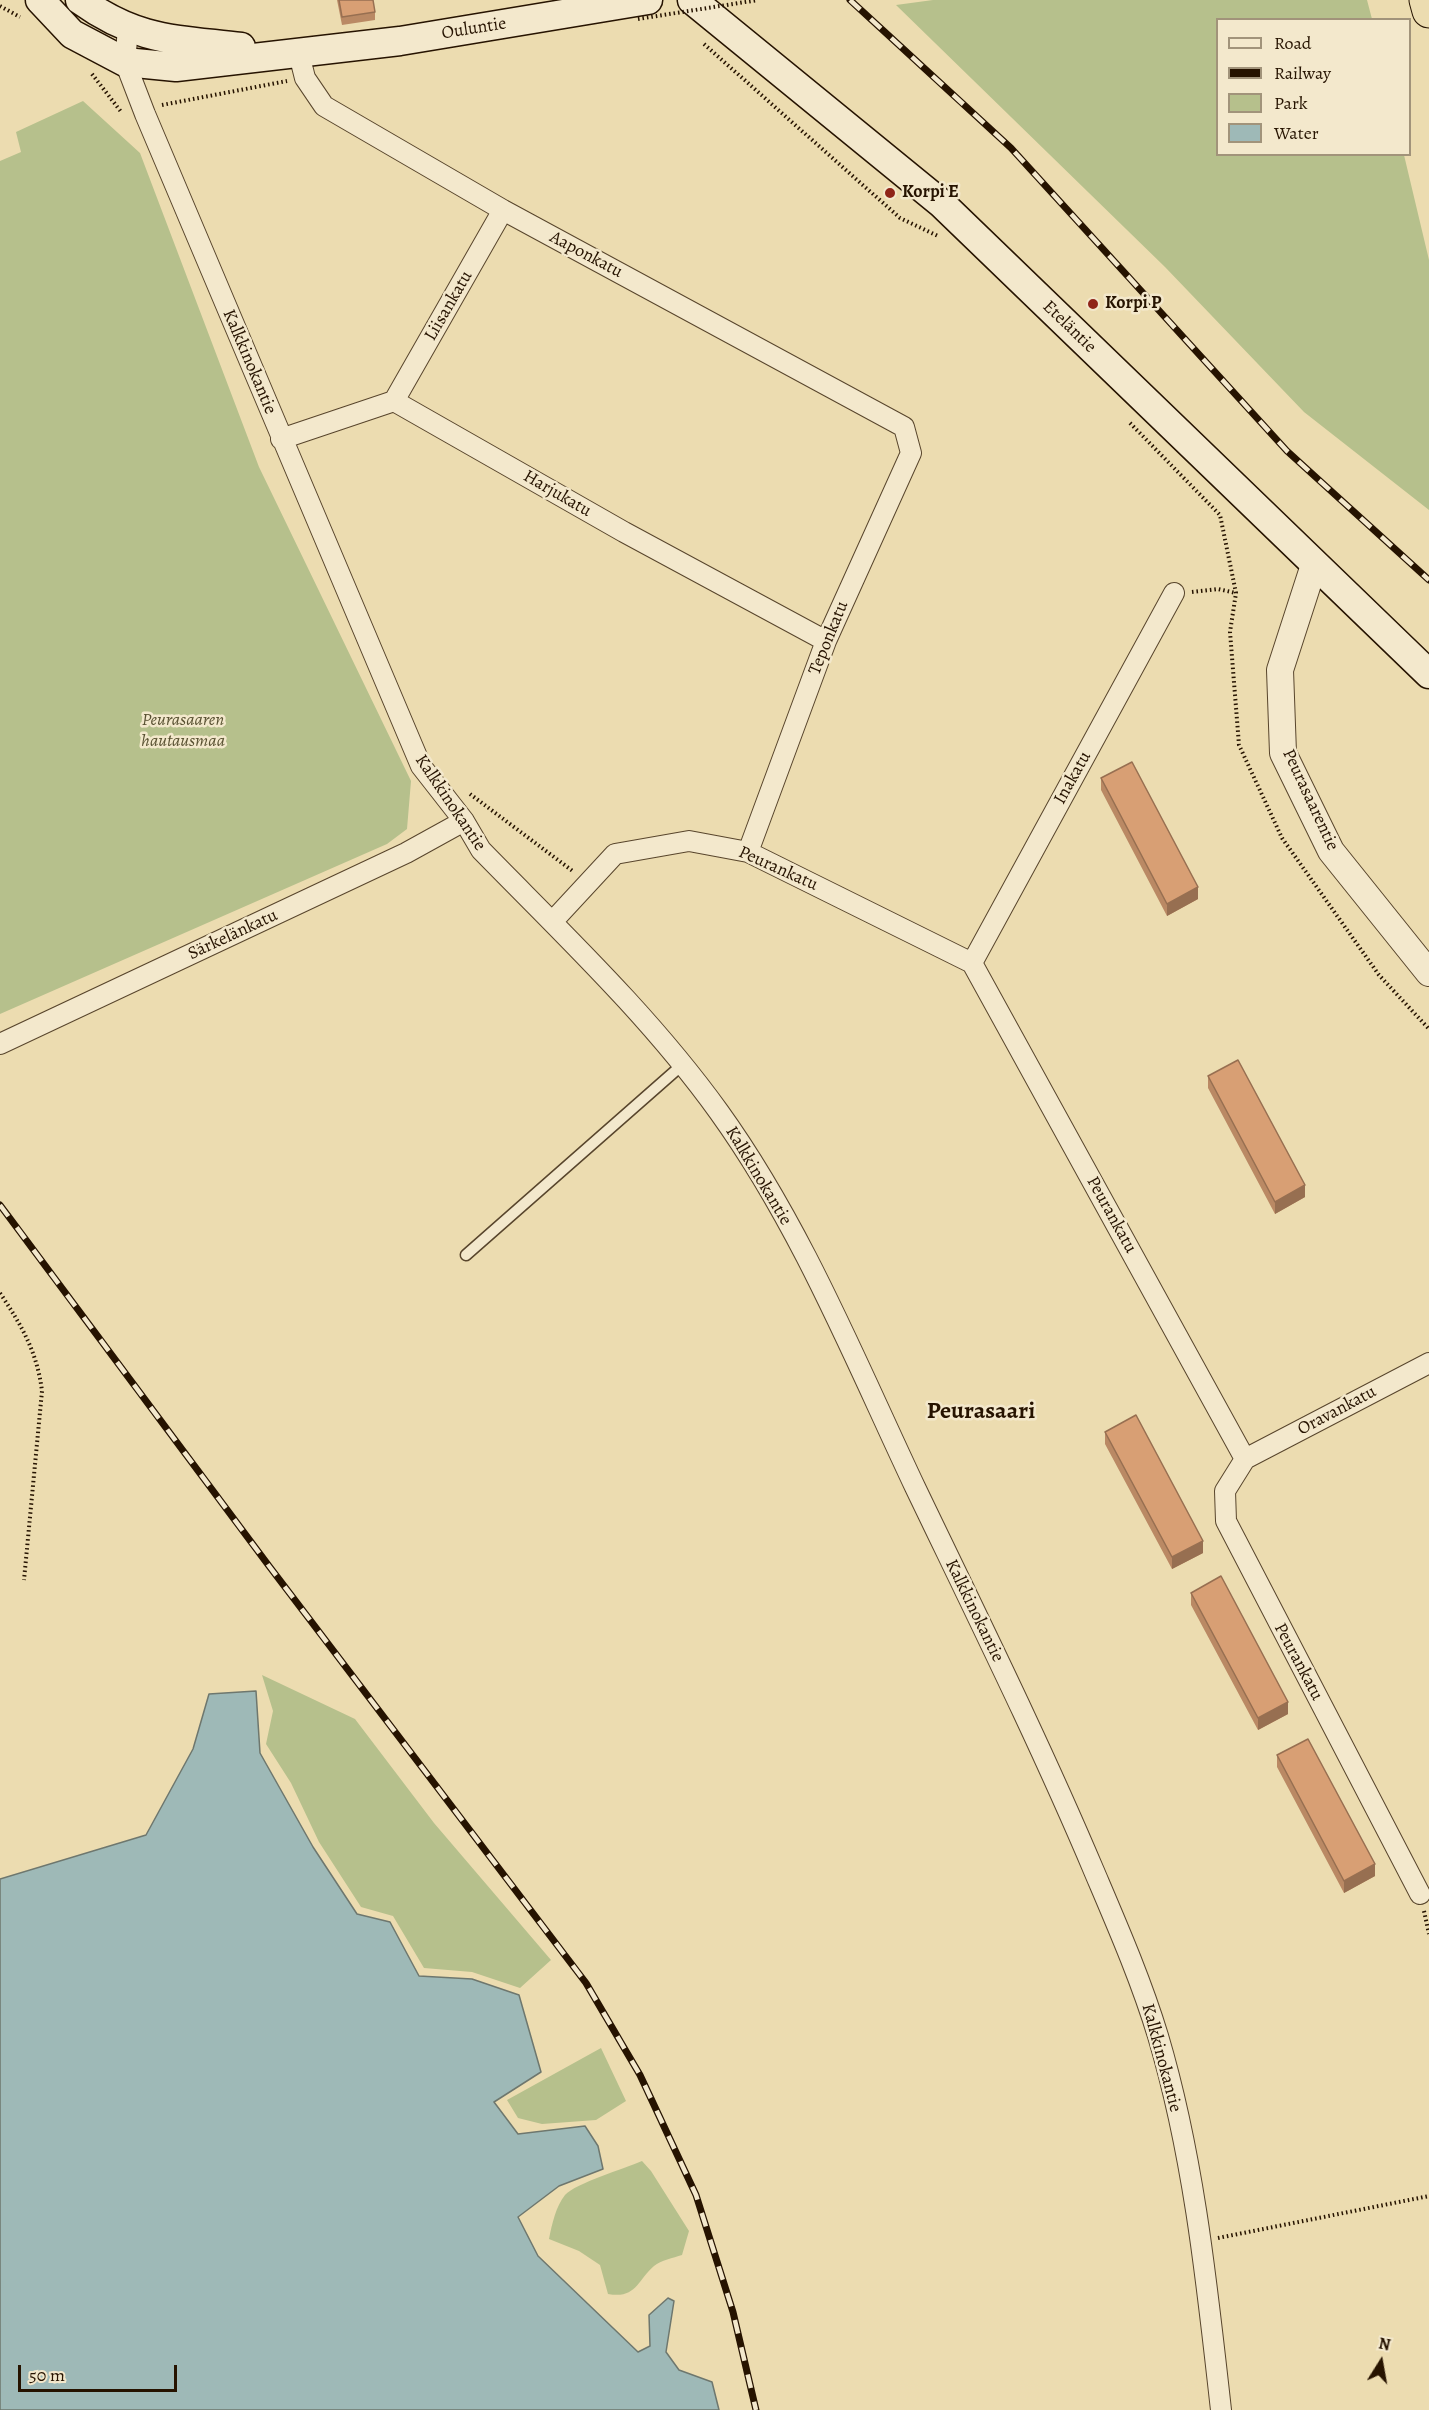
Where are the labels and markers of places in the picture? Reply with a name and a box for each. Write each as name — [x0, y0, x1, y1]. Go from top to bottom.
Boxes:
place label: Korpi E — [902, 182, 959, 204]
marker: Korpi E — [883, 186, 897, 200]
place label: Korpi P — [1105, 293, 1161, 315]
marker: Korpi P — [1086, 297, 1100, 311]

